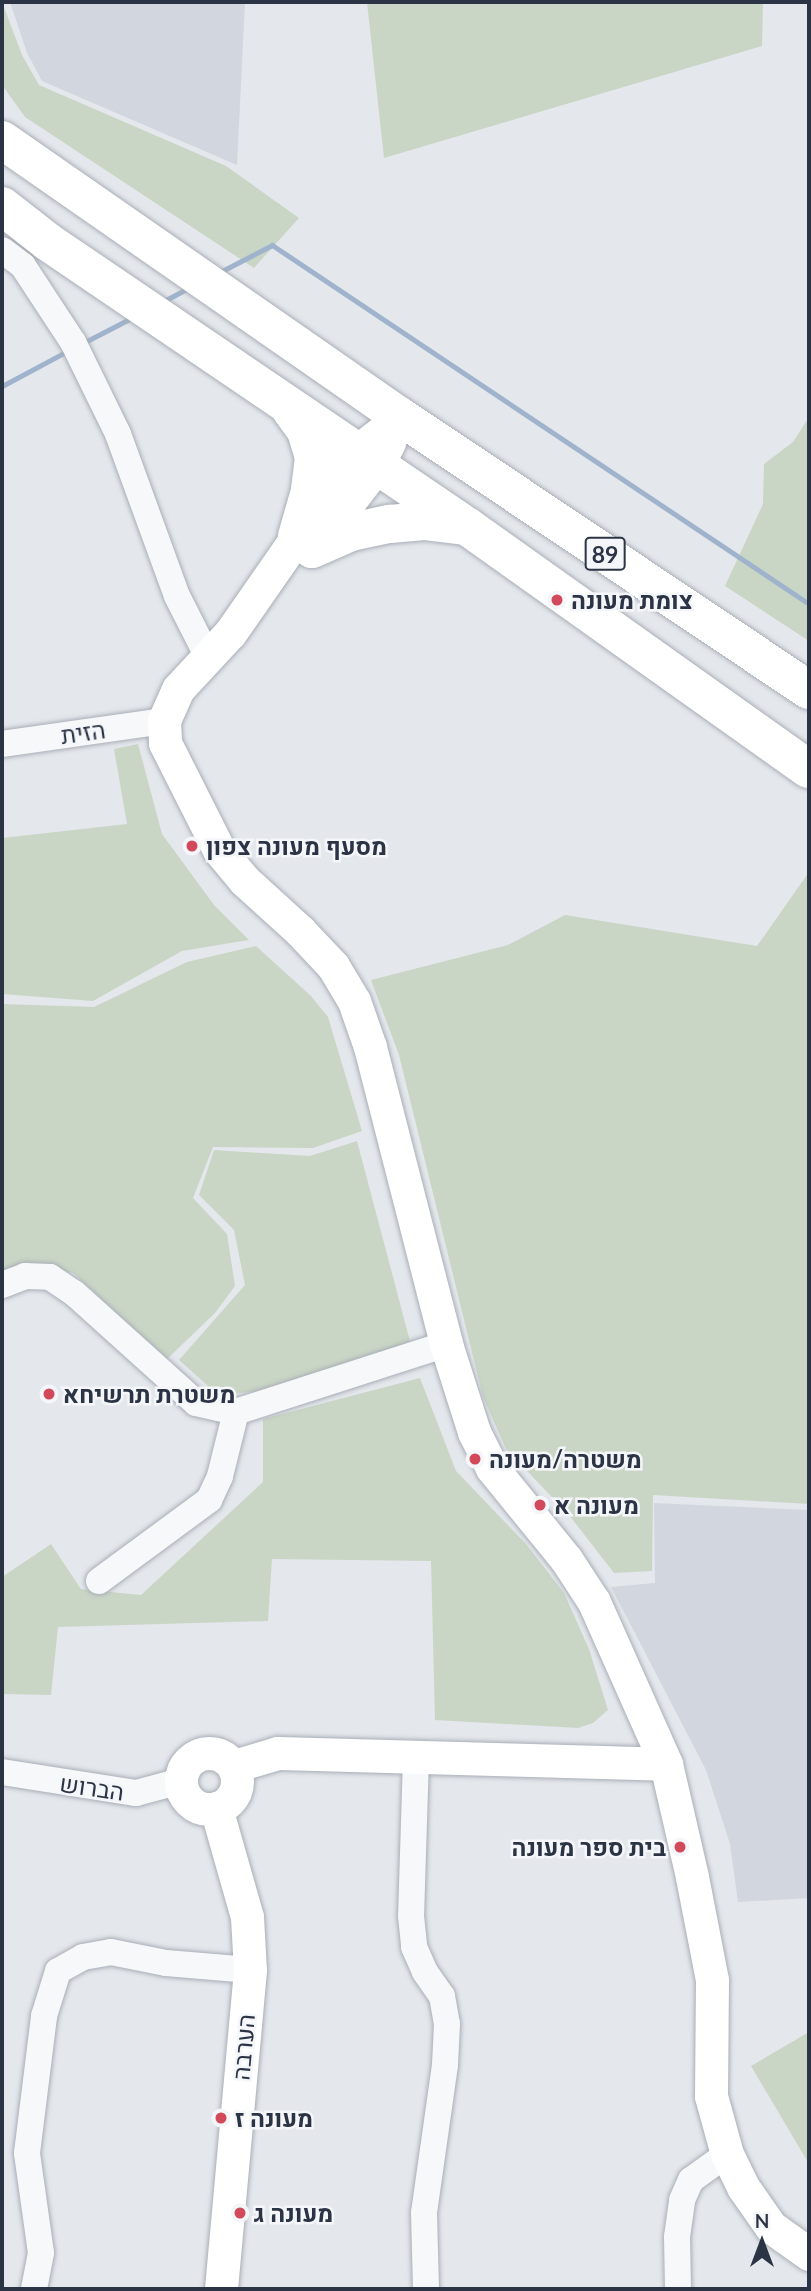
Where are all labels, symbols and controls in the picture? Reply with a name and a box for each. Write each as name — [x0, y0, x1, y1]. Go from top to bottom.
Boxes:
road number: 89 — [584, 534, 626, 574]
place label: צומת מעונה — [571, 586, 693, 614]
marker: צומת מעונה — [549, 592, 565, 608]
street label: הזית — [59, 715, 107, 749]
place label: מסעף מעונה צפון — [206, 832, 387, 860]
marker: מסעף מעונה צפון — [184, 838, 200, 854]
place label: משטרת תרשיחא — [63, 1380, 235, 1408]
marker: משטרת תרשיחא — [41, 1386, 57, 1402]
place label: משטרה/מעונה — [489, 1445, 642, 1473]
marker: משטרה/מעונה — [467, 1451, 483, 1467]
place label: מעונה א — [554, 1491, 639, 1519]
marker: מעונה א — [532, 1497, 548, 1513]
street label: הברוש — [58, 1768, 126, 1806]
place label: בית ספר מעונה — [512, 1833, 666, 1861]
marker: בית ספר מעונה — [672, 1839, 688, 1855]
street label: הערבה — [226, 2013, 260, 2081]
place label: מעונה ז — [235, 2104, 313, 2132]
marker: מעונה ז — [213, 2110, 229, 2126]
place label: מעונה ג — [254, 2199, 333, 2227]
marker: מעונה ג — [232, 2205, 248, 2221]
north arrow — [727, 2207, 797, 2277]
text: N — [755, 2209, 769, 2232]

